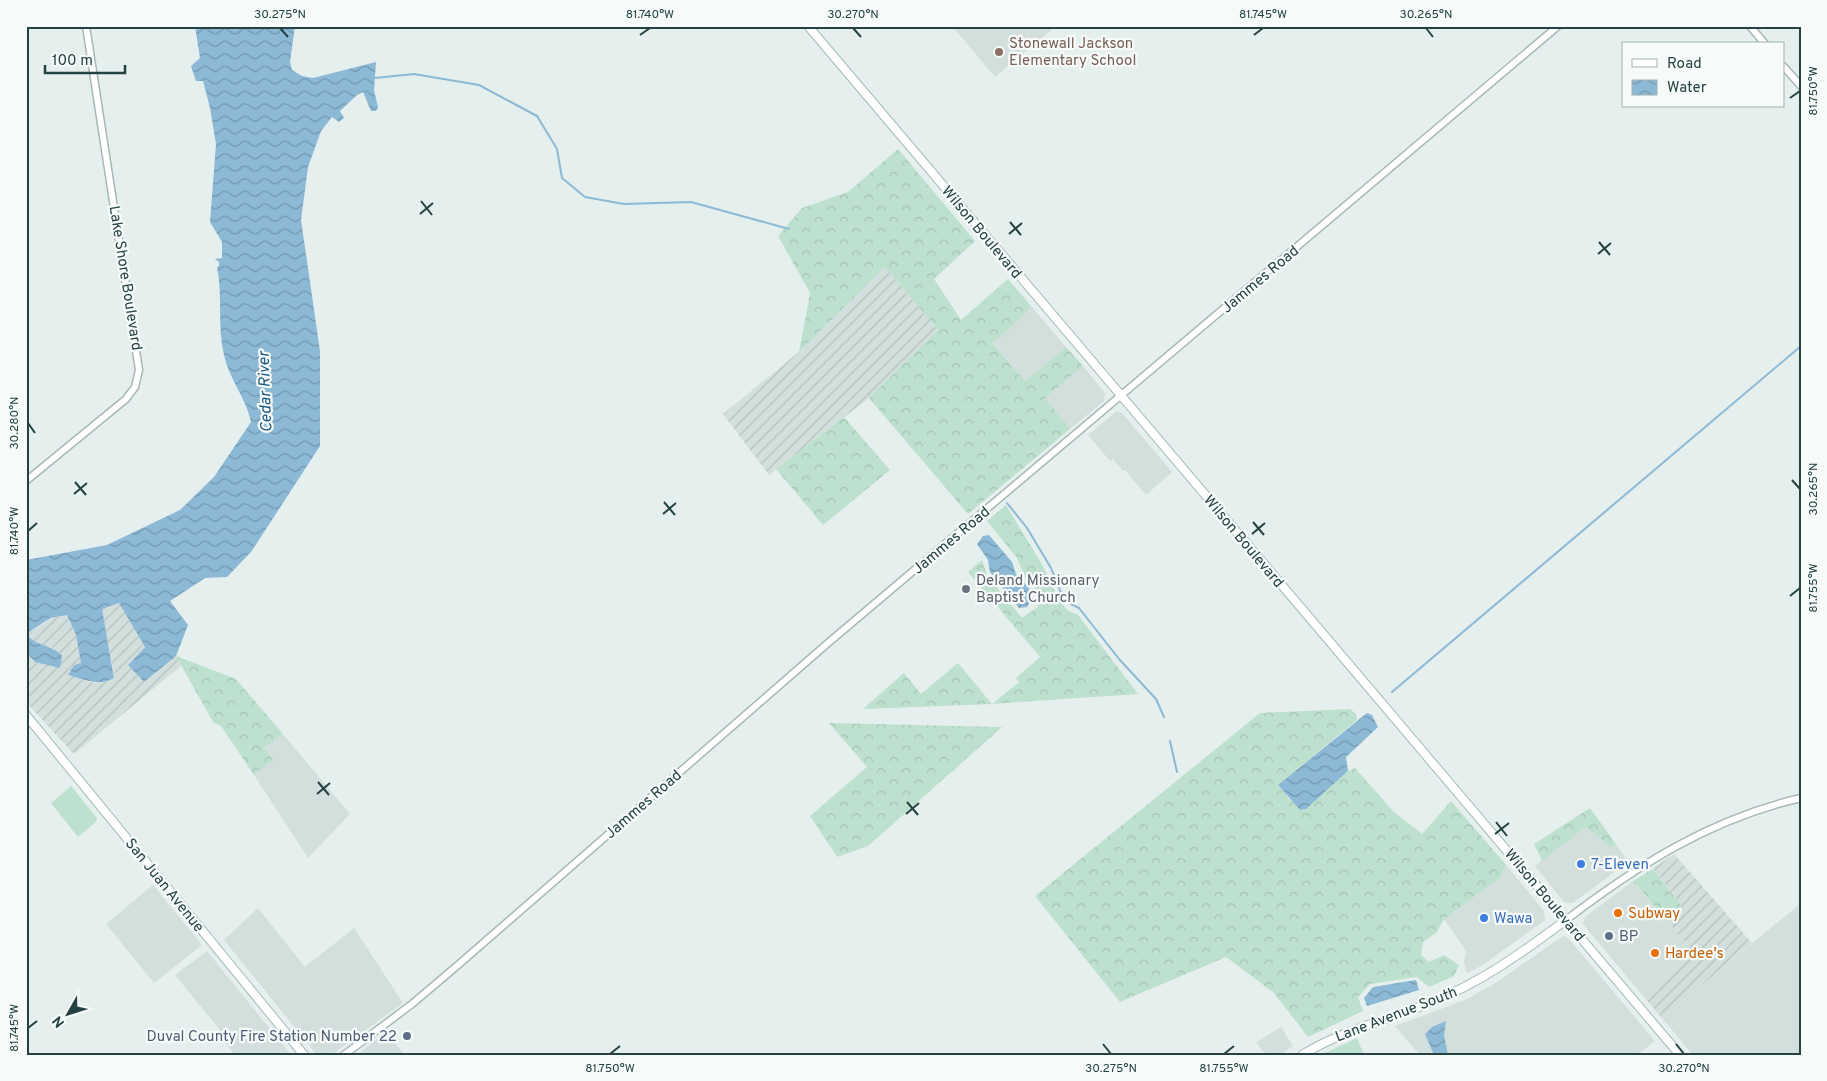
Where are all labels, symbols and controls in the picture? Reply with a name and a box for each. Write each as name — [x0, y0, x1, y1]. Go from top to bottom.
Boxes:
text: 30.275°N — [254, 7, 306, 23]
text: 81.740°W — [626, 7, 674, 23]
text: 30.270°N — [827, 7, 879, 23]
text: 81.745°W — [1239, 7, 1287, 23]
text: 30.265°N — [1400, 7, 1452, 23]
place label: Stonewall Jackson Elementary School — [1009, 35, 1136, 71]
scale bar — [45, 42, 125, 74]
legend — [1622, 42, 1784, 108]
marker: Stonewall Jackson Elementary School — [993, 46, 1005, 58]
text: 100 m — [52, 52, 93, 71]
text: Road — [1667, 55, 1702, 74]
text: 81.750°W — [1806, 66, 1822, 116]
text: Water — [1667, 79, 1707, 98]
street label: Wilson Boulevard — [937, 183, 1025, 283]
street label: Lake Shore Boulevard — [104, 205, 145, 352]
street label: Jammes Road — [1218, 242, 1304, 318]
water label: Cedar River — [255, 349, 277, 433]
text: 30.280°N — [7, 396, 23, 450]
text: 30.265°N — [1806, 463, 1822, 515]
street label: Wilson Boulevard — [1199, 492, 1287, 592]
street label: Jammes Road — [909, 503, 995, 579]
text: 81.740°W — [7, 507, 23, 555]
text: 81.755°W — [1806, 563, 1822, 613]
place label: Deland Missionary Baptist Church — [976, 572, 1099, 608]
marker: Deland Missionary Baptist Church — [960, 583, 972, 595]
street label: Jammes Road — [602, 767, 686, 844]
street label: San Juan Avenue — [120, 835, 208, 937]
street label: Wilson Boulevard — [1500, 846, 1588, 946]
place label: 7-Eleven — [1591, 856, 1649, 875]
marker: 7-Eleven — [1575, 858, 1587, 870]
place label: Subway — [1628, 905, 1680, 924]
marker: Subway — [1612, 907, 1624, 919]
place label: Wawa — [1494, 910, 1532, 929]
marker: Wawa — [1478, 912, 1490, 924]
place label: BP — [1619, 928, 1638, 947]
marker: BP — [1603, 930, 1615, 942]
place label: Hardee's — [1665, 945, 1724, 964]
marker: Hardee's — [1649, 947, 1661, 959]
street label: Lane Avenue South — [1333, 983, 1460, 1047]
north arrow — [42, 988, 92, 1038]
text: 81.745°W — [7, 1004, 23, 1052]
text: N — [49, 1012, 69, 1030]
place label: Duval County Fire Station Number 22 — [146, 1028, 397, 1047]
marker: Duval County Fire Station Number 22 — [401, 1030, 413, 1042]
text: 81.750°W — [585, 1061, 635, 1077]
text: 30.275°N — [1085, 1061, 1137, 1077]
text: 81.755°W — [1199, 1061, 1249, 1077]
text: 30.270°N — [1658, 1061, 1710, 1077]

